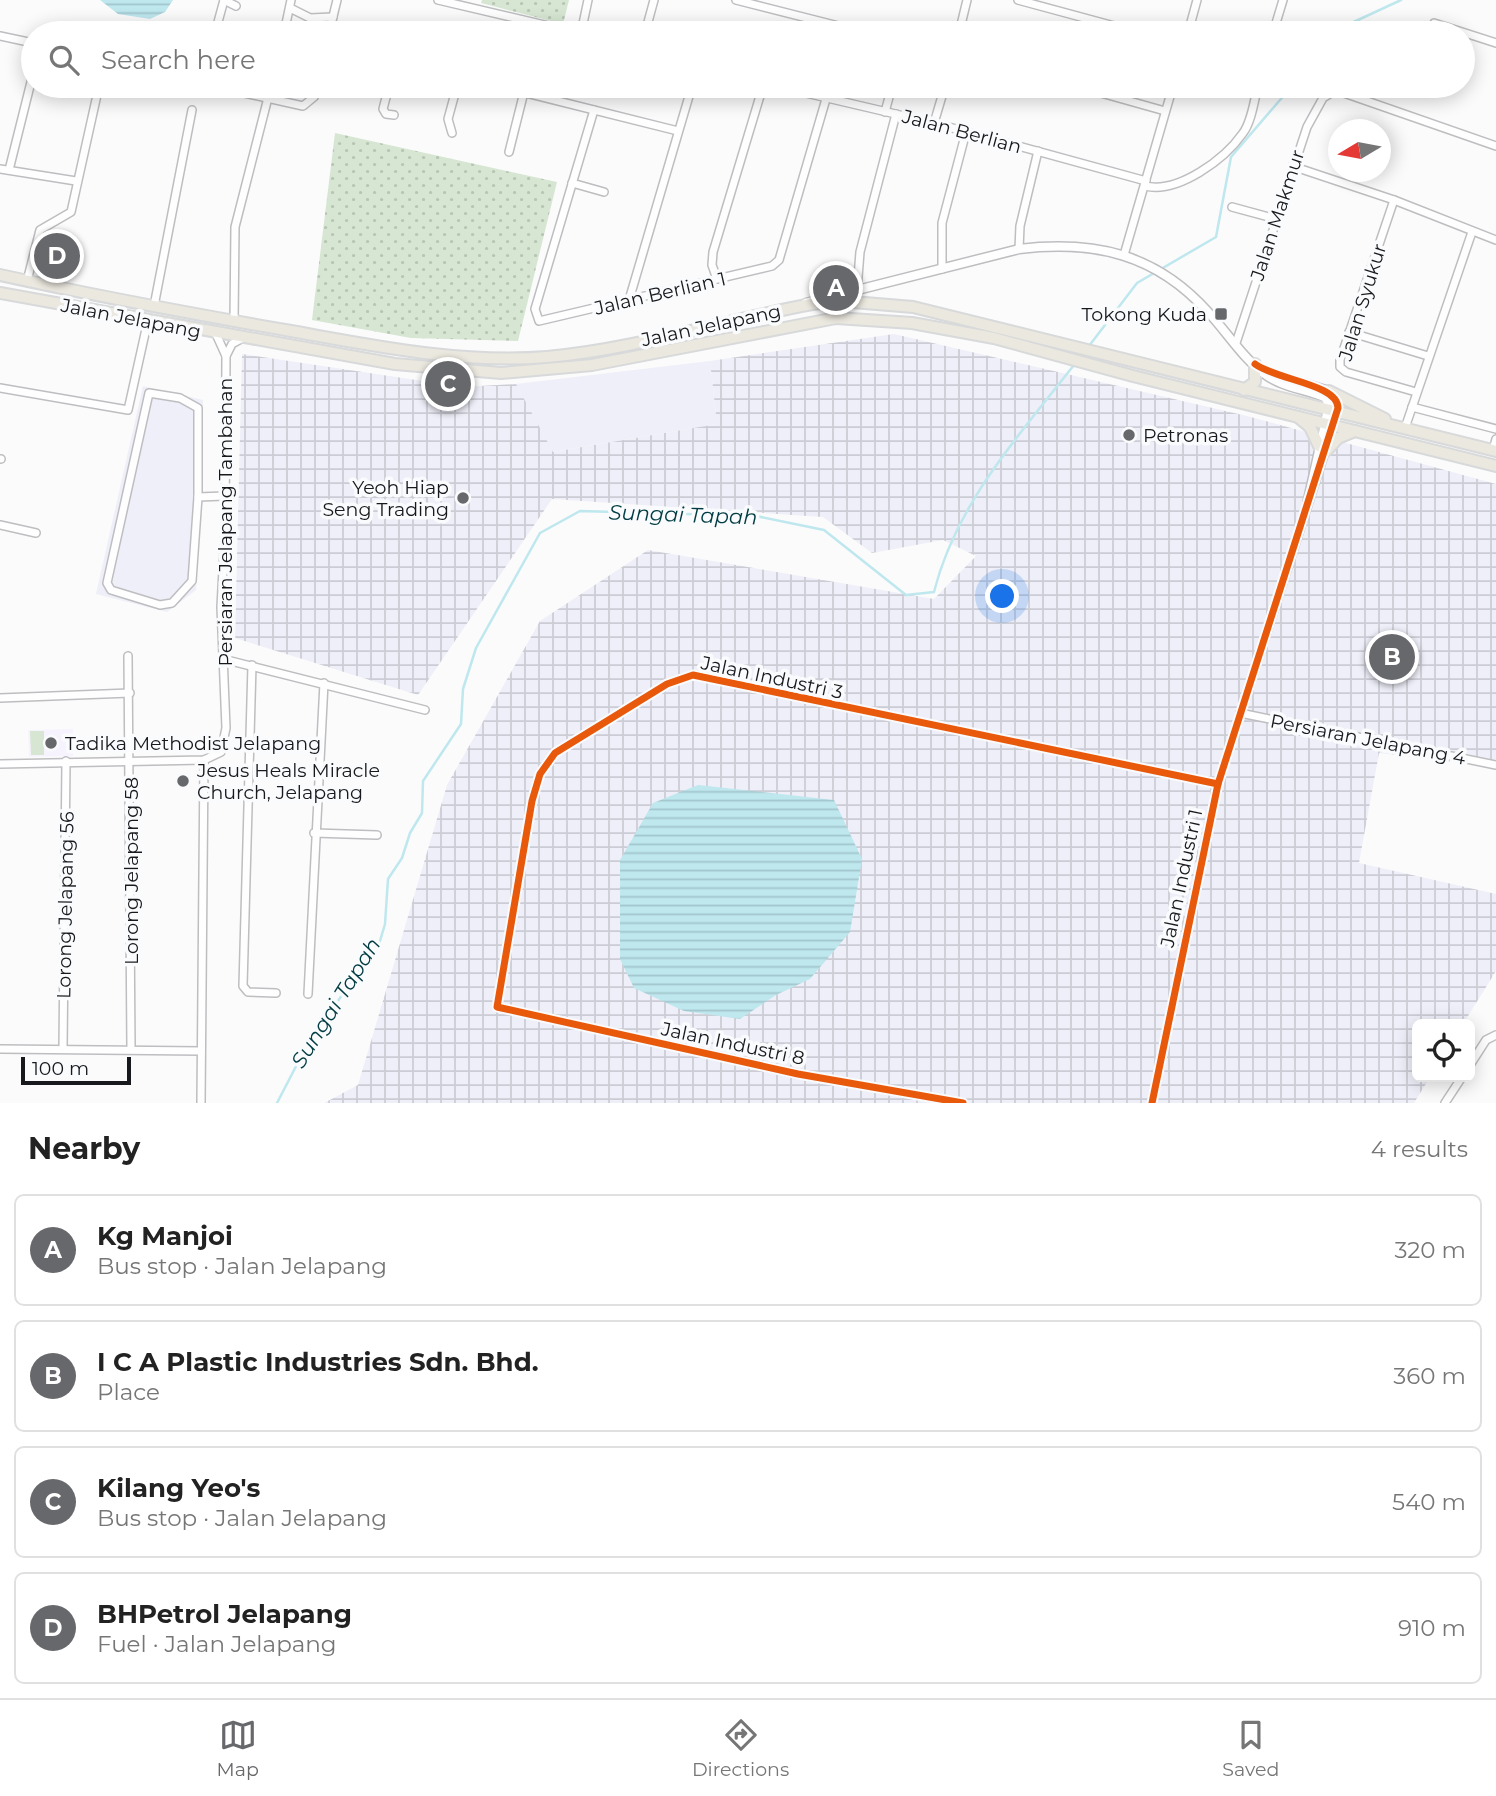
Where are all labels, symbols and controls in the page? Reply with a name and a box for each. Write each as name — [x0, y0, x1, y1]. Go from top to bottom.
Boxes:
search box — [21, 21, 1475, 98]
icon: search — [45, 41, 83, 79]
text: Search here — [101, 44, 256, 76]
street label: Jalan Berlian — [899, 104, 1024, 158]
north arrow — [1328, 119, 1391, 182]
street label: Jalan Makmur — [1245, 147, 1309, 284]
pin: D — [34, 230, 80, 282]
street label: Jalan Syukur — [1333, 241, 1391, 364]
pin: A — [813, 262, 859, 314]
street label: Jalan Berlian 1 — [591, 267, 728, 320]
street label: Jalan Jelapang — [58, 293, 203, 343]
street label: Jalan Jelapang — [638, 299, 783, 352]
place label: Tokong Kuda — [1082, 303, 1207, 326]
marker: Tokong Kuda — [1213, 306, 1229, 322]
pin: C — [425, 358, 471, 410]
street label: Persiaran Jelapang Tambahan — [214, 378, 237, 666]
place label: Petronas — [1143, 424, 1228, 447]
marker: Petronas — [1121, 427, 1137, 443]
place label: Yeoh Hiap Seng Trading — [322, 476, 449, 521]
marker: Yeoh Hiap Seng Trading — [455, 490, 471, 506]
water label: Sungai Tapah — [608, 499, 758, 530]
your location — [985, 579, 1019, 613]
pin: B — [1369, 631, 1415, 683]
street label: Jalan Industri 3 — [698, 651, 845, 704]
street label: Persiaran Jelapang 4 — [1268, 709, 1468, 770]
place label: Tadika Methodist Jelapang — [65, 732, 321, 755]
marker: Tadika Methodist Jelapang — [43, 735, 59, 751]
place label: Jesus Heals Miracle Church, Jelapang — [196, 759, 380, 804]
marker: Jesus Heals Miracle Church, Jelapang — [175, 773, 191, 789]
street label: Lorong Jelapang 58 — [120, 777, 143, 965]
street label: Jalan Industri 1 — [1155, 807, 1207, 950]
street label: Lorong Jelapang 56 — [52, 811, 79, 999]
water label: Sungai Tapah — [286, 933, 386, 1072]
street label: Jalan Industri 8 — [658, 1017, 807, 1070]
map controls — [1412, 1019, 1475, 1082]
button: locate — [1412, 1019, 1475, 1082]
scale bar — [21, 1054, 131, 1086]
text: 100 m — [32, 1057, 89, 1080]
text: Nearby — [28, 1130, 140, 1167]
text: 4 results — [1371, 1135, 1468, 1163]
text: Kg Manjoi — [97, 1220, 233, 1252]
text: A — [44, 1236, 62, 1264]
text: 320 m — [1394, 1236, 1466, 1264]
text: Bus stop · Jalan Jelapang — [97, 1252, 387, 1280]
text: I C A Plastic Industries Sdn. Bhd. — [97, 1346, 538, 1378]
text: B — [44, 1362, 62, 1390]
text: 360 m — [1393, 1362, 1466, 1390]
text: Place — [97, 1378, 160, 1406]
text: Kilang Yeo's — [97, 1472, 260, 1504]
text: C — [45, 1488, 61, 1516]
text: 540 m — [1392, 1488, 1466, 1516]
text: Bus stop · Jalan Jelapang — [97, 1504, 387, 1532]
text: BHPetrol Jelapang — [97, 1598, 352, 1630]
text: D — [44, 1614, 63, 1642]
text: 910 m — [1398, 1614, 1466, 1642]
text: Fuel · Jalan Jelapang — [97, 1630, 337, 1658]
tab: Map — [217, 1716, 259, 1781]
tab: Directions — [692, 1716, 789, 1781]
tab: Saved — [1222, 1716, 1279, 1781]

